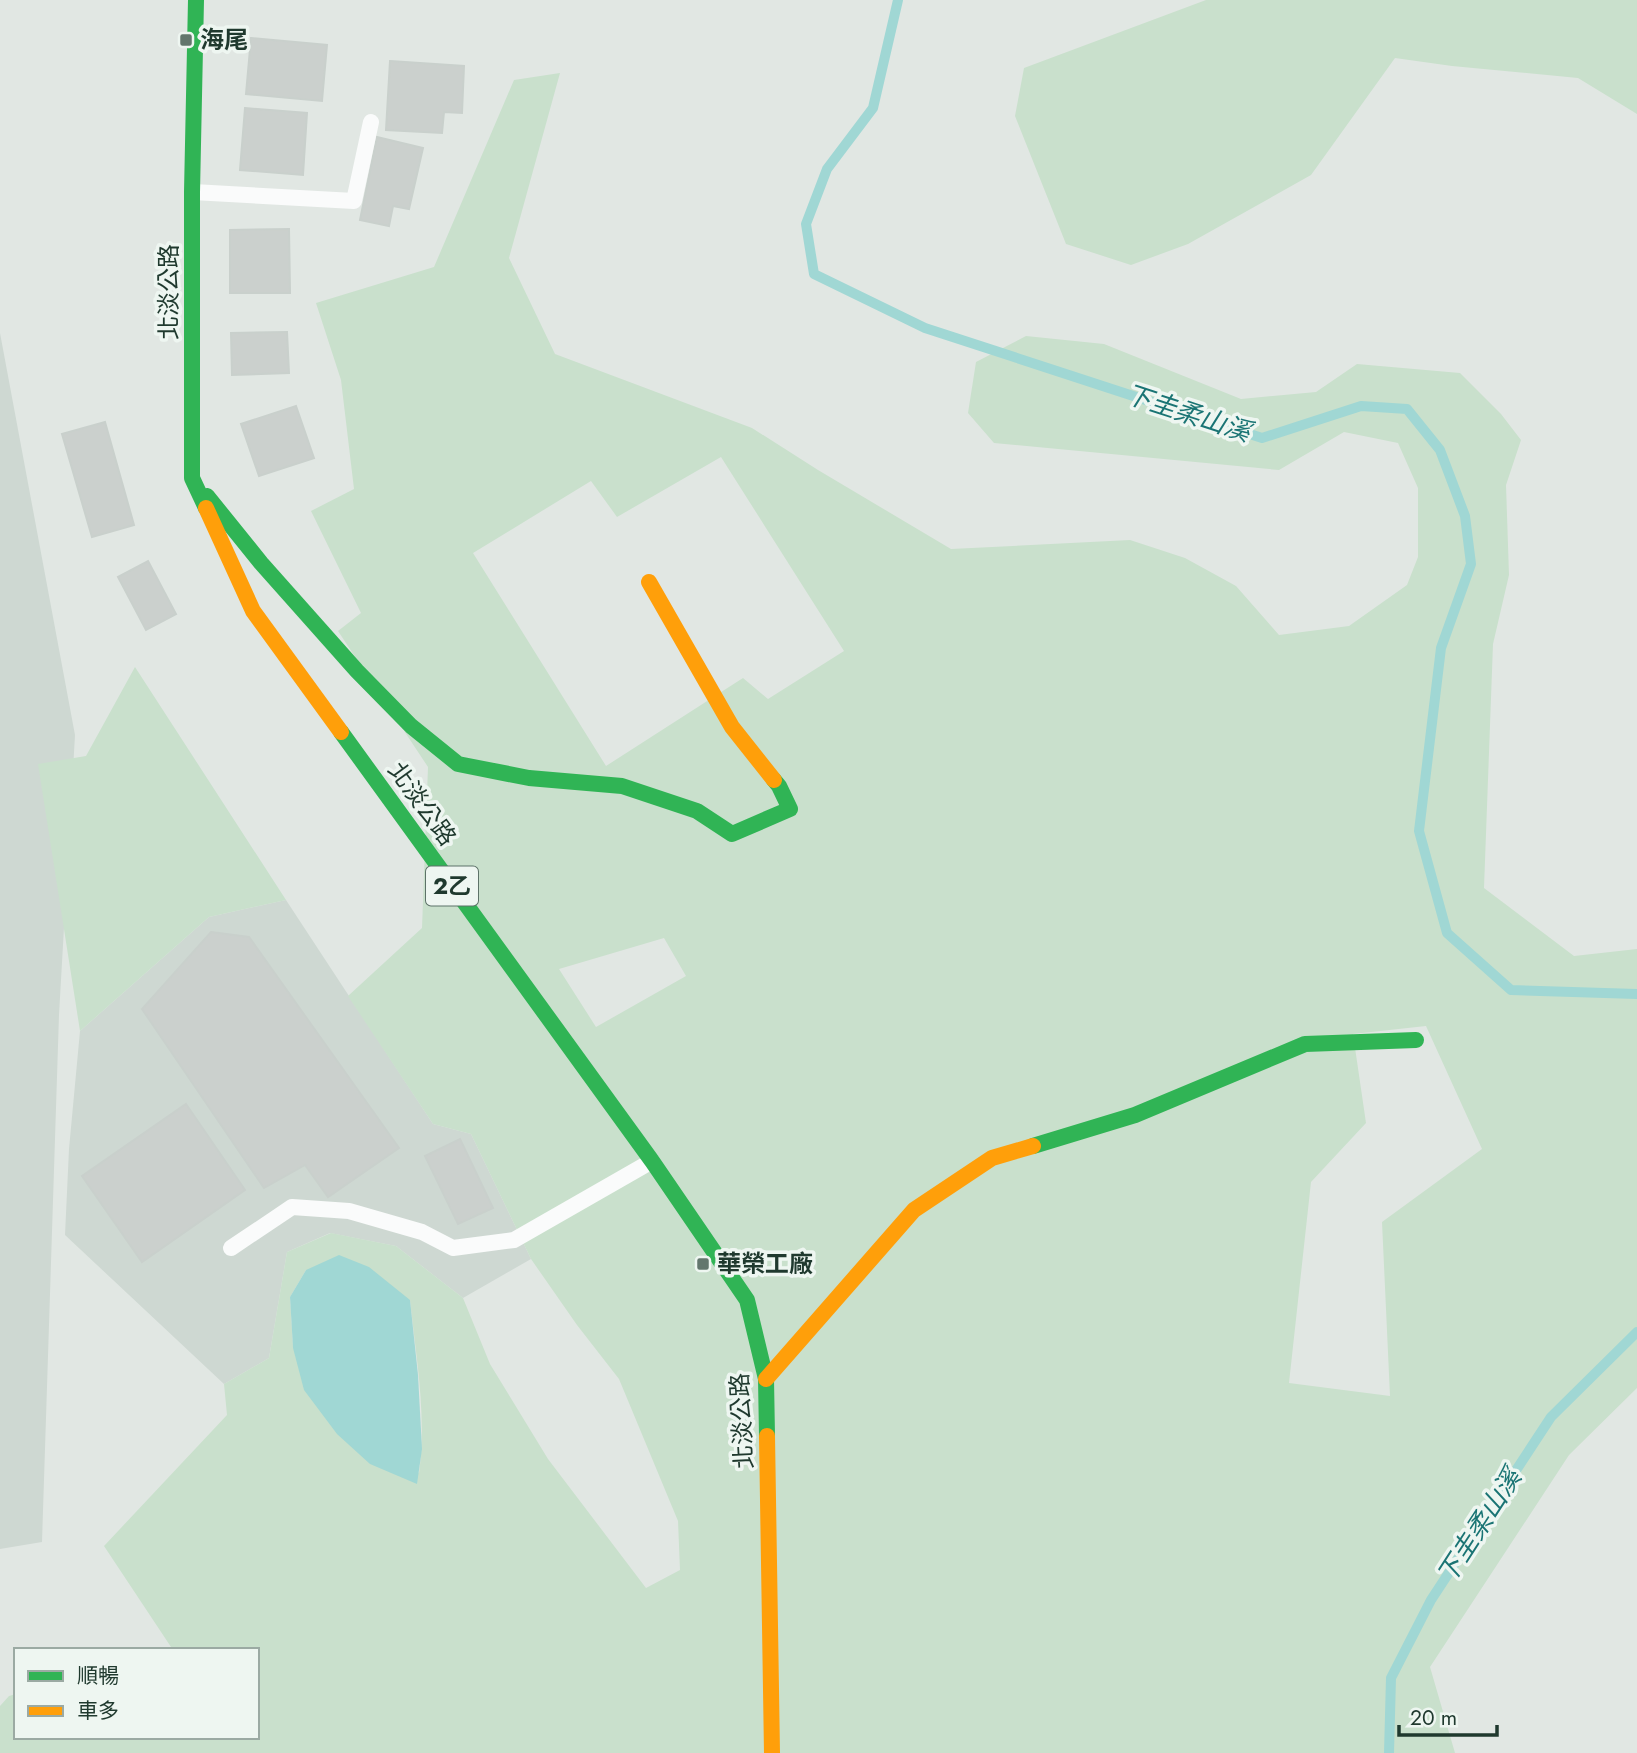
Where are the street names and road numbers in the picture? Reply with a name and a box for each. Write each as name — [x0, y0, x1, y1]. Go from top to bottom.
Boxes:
street label: 北淡公路 — [151, 244, 186, 340]
street label: 北淡公路 — [380, 755, 465, 853]
road number: 2乙 — [426, 866, 478, 906]
street label: 北淡公路 — [722, 1372, 761, 1470]

